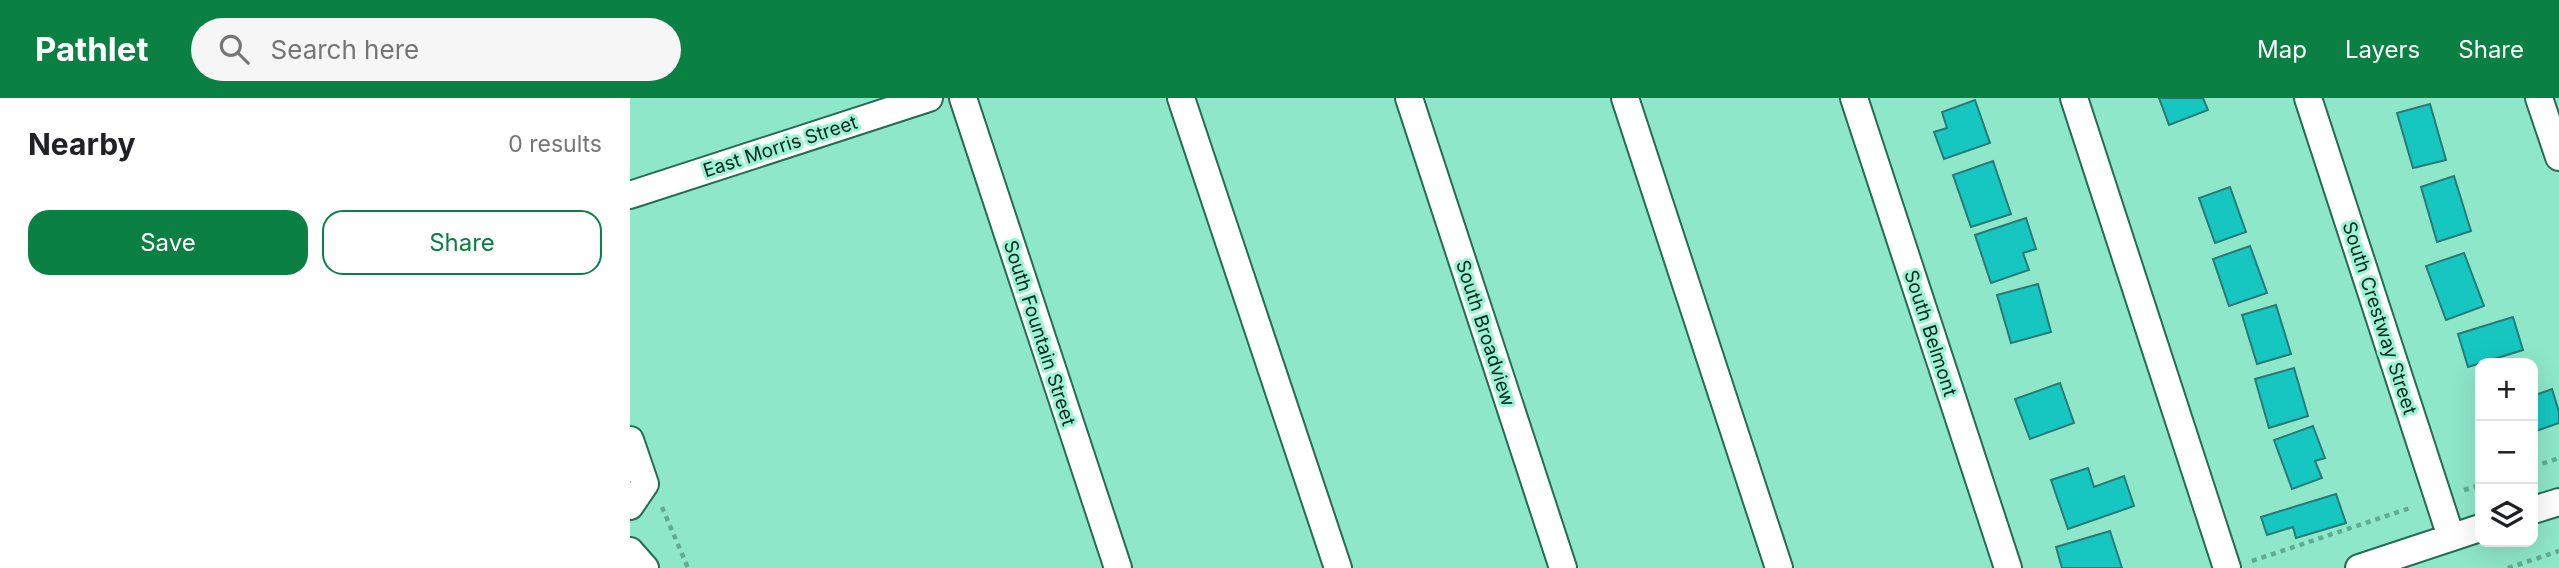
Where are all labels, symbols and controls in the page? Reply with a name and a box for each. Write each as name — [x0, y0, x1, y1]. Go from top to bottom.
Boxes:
search box — [191, 18, 681, 81]
text: Pathlet — [35, 29, 149, 69]
icon: search — [215, 30, 253, 68]
text: Search here — [271, 34, 419, 65]
text: Map — [2257, 35, 2307, 64]
text: Layers — [2345, 35, 2420, 64]
text: Share — [2458, 35, 2524, 64]
street label: East Morris Street — [700, 111, 860, 182]
text: Nearby — [28, 126, 136, 162]
text: 0 results — [508, 130, 602, 158]
button: Save — [28, 210, 308, 275]
button: Share — [322, 210, 602, 275]
street label: South Crestway Street — [2337, 219, 2422, 418]
street label: South Fountain Street — [999, 237, 1080, 429]
street label: South Broadview — [1451, 257, 1520, 409]
street label: South Belmont — [1899, 267, 1962, 399]
map controls — [2475, 358, 2538, 547]
button: + — [2475, 358, 2538, 421]
button: − — [2475, 421, 2538, 484]
button: layers — [2475, 484, 2538, 547]

